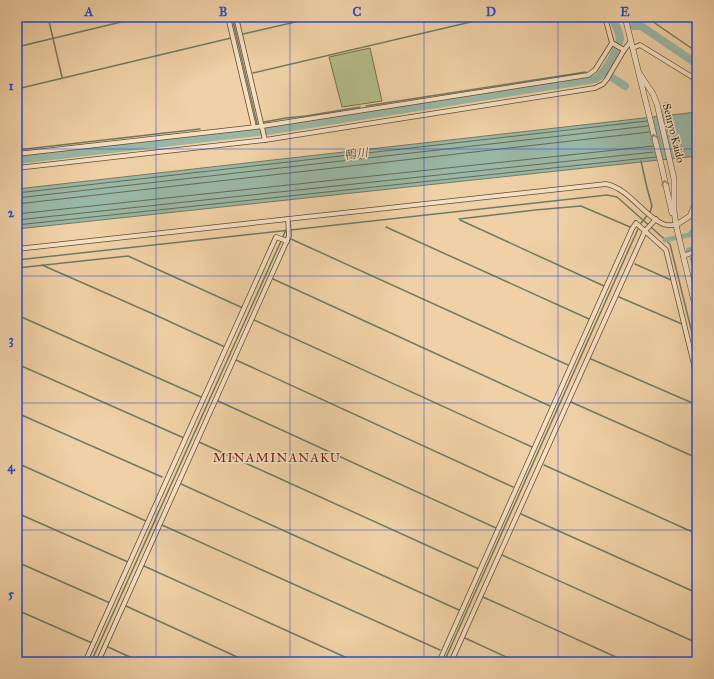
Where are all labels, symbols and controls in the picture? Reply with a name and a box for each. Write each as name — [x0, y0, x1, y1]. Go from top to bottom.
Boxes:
text: A — [84, 4, 94, 20]
text: B — [219, 4, 228, 20]
text: C — [353, 4, 362, 20]
text: D — [486, 4, 496, 20]
text: E — [620, 4, 630, 20]
text: 1 — [8, 78, 14, 94]
street label: Senryo Kaido — [660, 102, 687, 164]
one-way arrow — [651, 134, 659, 140]
water label: 鴨川 — [343, 145, 371, 162]
one-way arrow — [661, 180, 669, 186]
text: 2 — [8, 205, 15, 221]
text: 3 — [8, 332, 14, 348]
district label: MINAMINANAKU — [213, 450, 341, 466]
text: 4 — [7, 459, 15, 475]
text: 5 — [8, 586, 15, 602]

